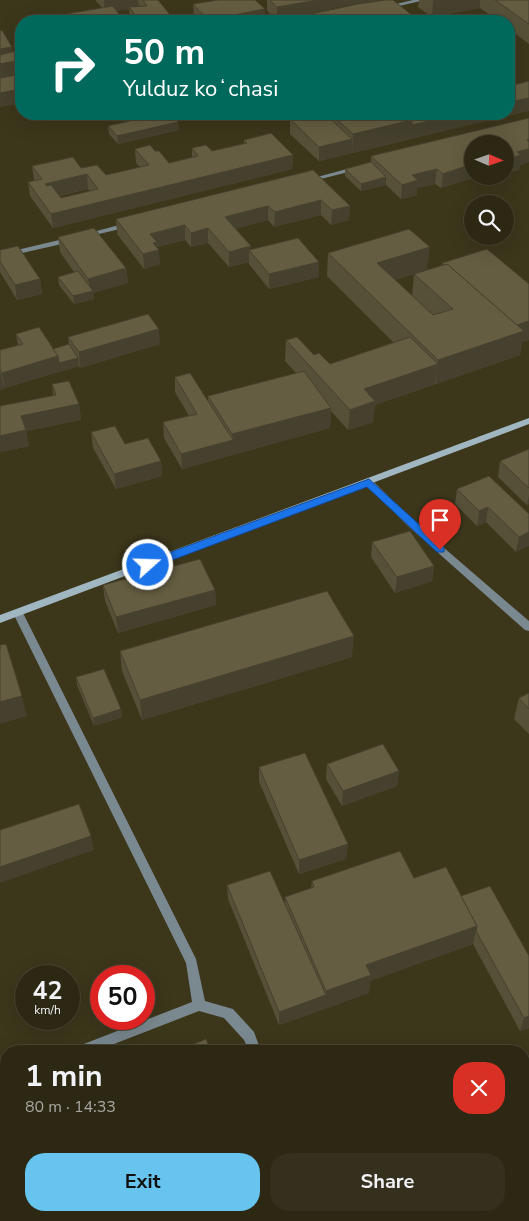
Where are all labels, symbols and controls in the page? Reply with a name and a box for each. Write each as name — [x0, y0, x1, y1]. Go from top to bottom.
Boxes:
text: 50 m — [123, 29, 205, 76]
icon: right — [40, 35, 105, 100]
text: Yulduz koʻchasi — [123, 74, 278, 104]
north arrow — [464, 135, 514, 185]
map controls — [464, 135, 514, 245]
button: search — [464, 195, 514, 245]
pin — [419, 499, 461, 550]
icon: arrive — [426, 506, 454, 534]
position arrow — [121, 538, 173, 590]
speed limit sign: 50 — [90, 965, 155, 1030]
text: 42 — [32, 974, 63, 1008]
text: km/h — [34, 1002, 61, 1018]
text: 1 min — [25, 1056, 103, 1097]
button: close — [453, 1062, 505, 1114]
text: 80 m · 14:33 — [25, 1096, 116, 1118]
button: Exit — [25, 1153, 260, 1211]
button: Share — [270, 1153, 505, 1211]

